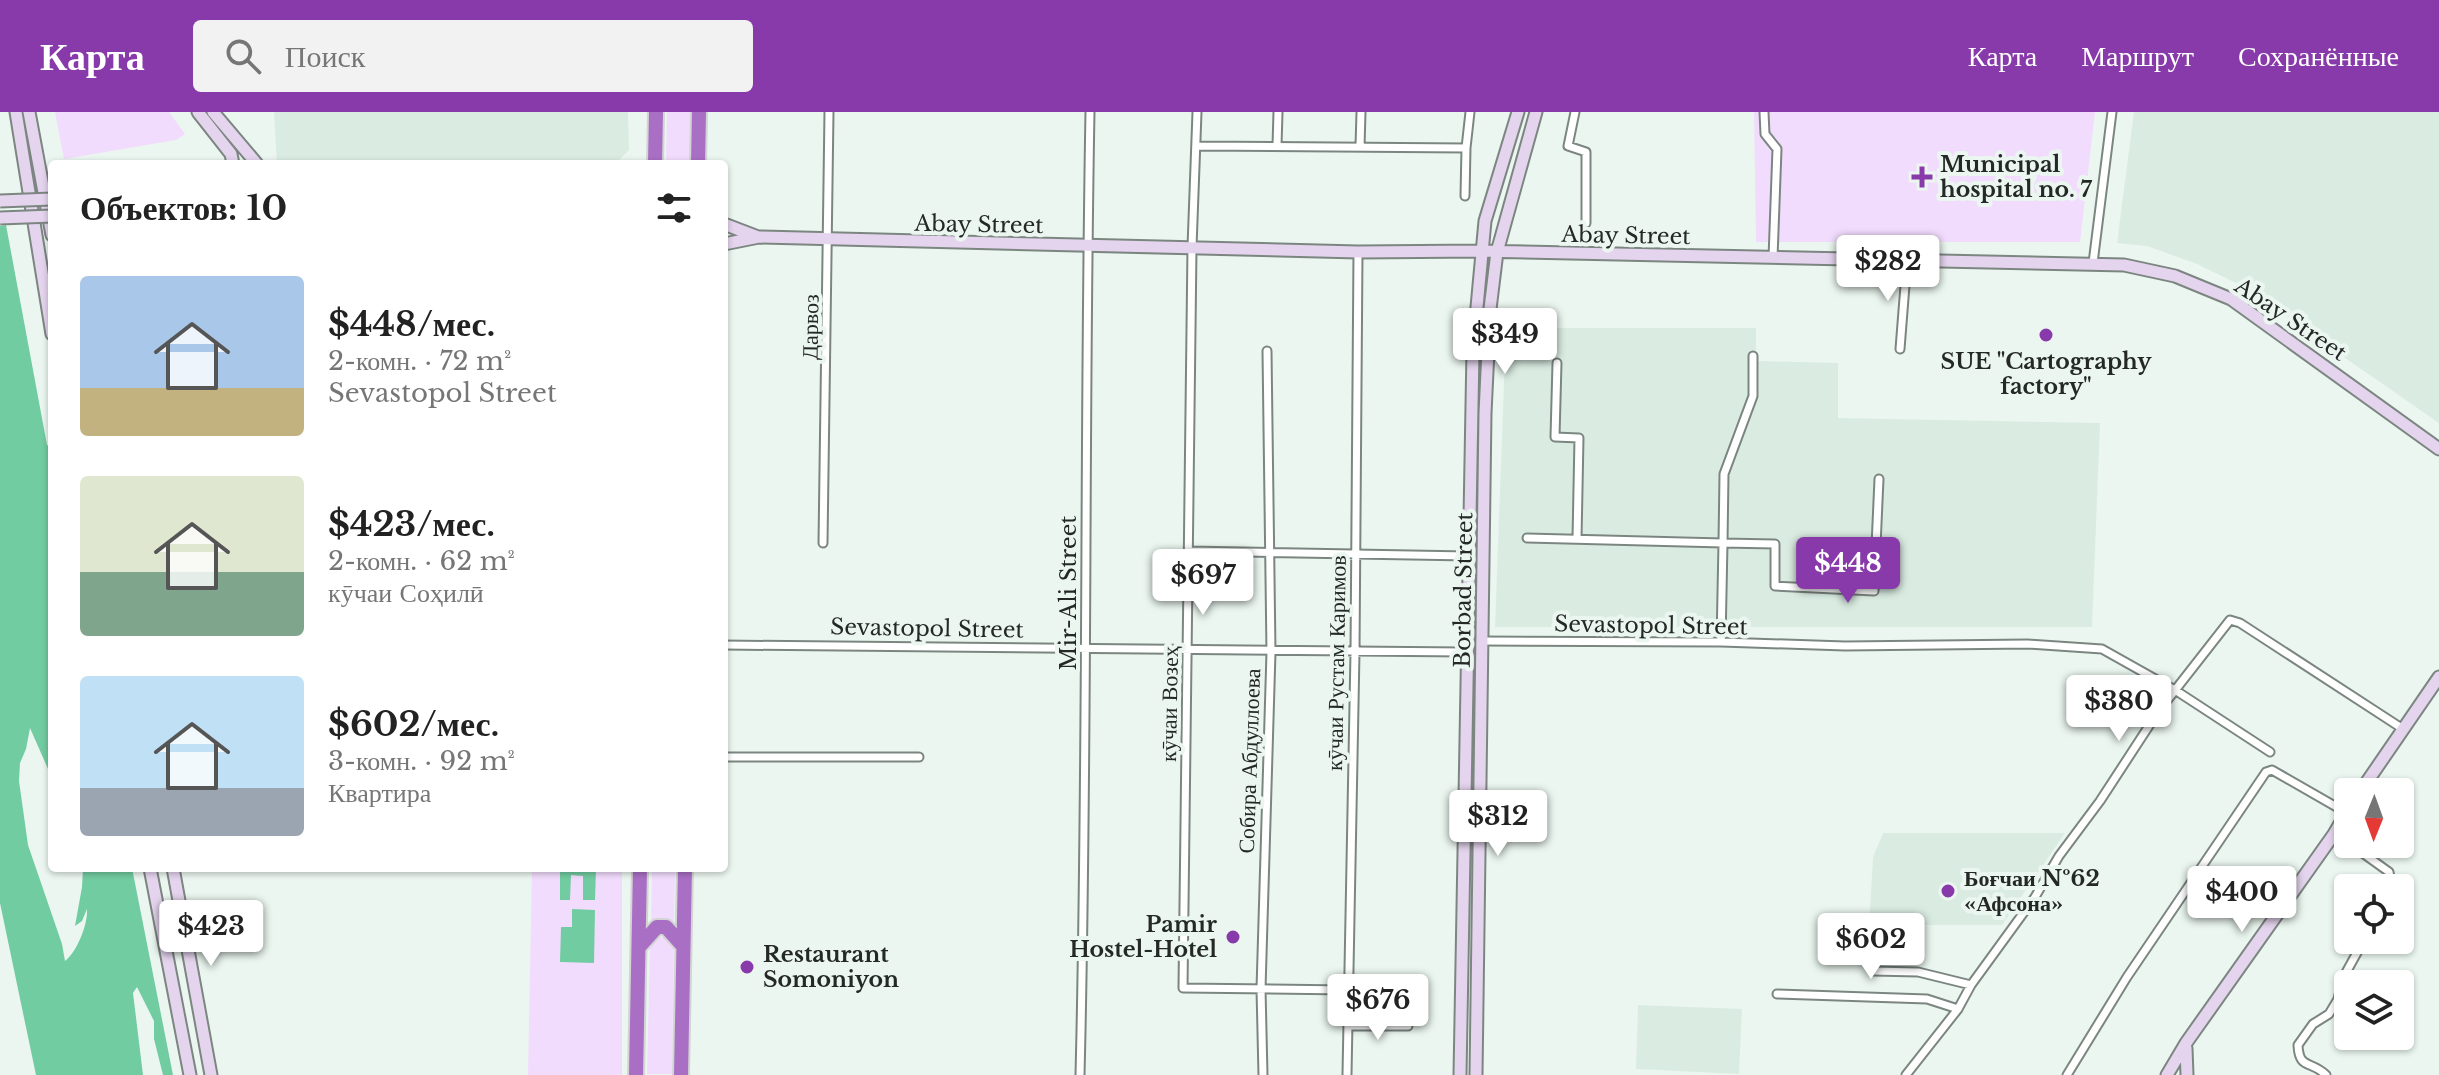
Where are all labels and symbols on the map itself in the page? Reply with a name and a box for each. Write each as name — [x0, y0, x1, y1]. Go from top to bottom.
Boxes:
place label: Municipal hospital no. 7 — [1940, 151, 2093, 203]
marker: Municipal hospital no. 7 — [1911, 166, 1933, 188]
street label: Abay Street — [913, 210, 1044, 239]
street label: Abay Street — [1560, 221, 1691, 250]
pin: $282 — [1841, 235, 1935, 303]
street label: Abay Street — [2229, 272, 2352, 367]
street label: Дарвоз — [796, 294, 825, 360]
pin: $349 — [1458, 308, 1552, 376]
marker: SUE "Cartography factory" — [2037, 326, 2055, 344]
place label: SUE "Cartography factory" — [1941, 348, 2152, 400]
street label: Borbad Street — [1449, 511, 1478, 668]
street label: Mir-Ali Street — [1055, 515, 1082, 671]
pin: $448 — [1801, 537, 1895, 605]
pin: $697 — [1156, 549, 1250, 617]
street label: кӯчаи Рустам Каримов — [1321, 555, 1352, 771]
street label: Sevastopol Street — [1554, 610, 1749, 641]
street label: Sevastopol Street — [830, 613, 1025, 644]
street label: кӯчаи Возеҳ — [1155, 646, 1184, 762]
street label: Собира Абдуллоева — [1233, 668, 1266, 854]
pin: $380 — [2072, 675, 2166, 743]
north arrow — [2334, 778, 2414, 858]
pin: $312 — [1451, 790, 1545, 858]
place label: Боғчаи №62 «Афсона» — [1964, 865, 2100, 917]
pin: $400 — [2195, 866, 2289, 934]
marker: Боғчаи №62 «Афсона» — [1939, 882, 1957, 900]
pin: $423 — [164, 900, 258, 968]
place label: Pamir Hostel-Hotel — [1069, 911, 1217, 963]
pin: $602 — [1824, 913, 1918, 981]
marker: Pamir Hostel-Hotel — [1224, 928, 1242, 946]
place label: Restaurant Somoniyon — [763, 941, 899, 993]
marker: Restaurant Somoniyon — [738, 958, 756, 976]
pin: $676 — [1331, 974, 1425, 1042]

